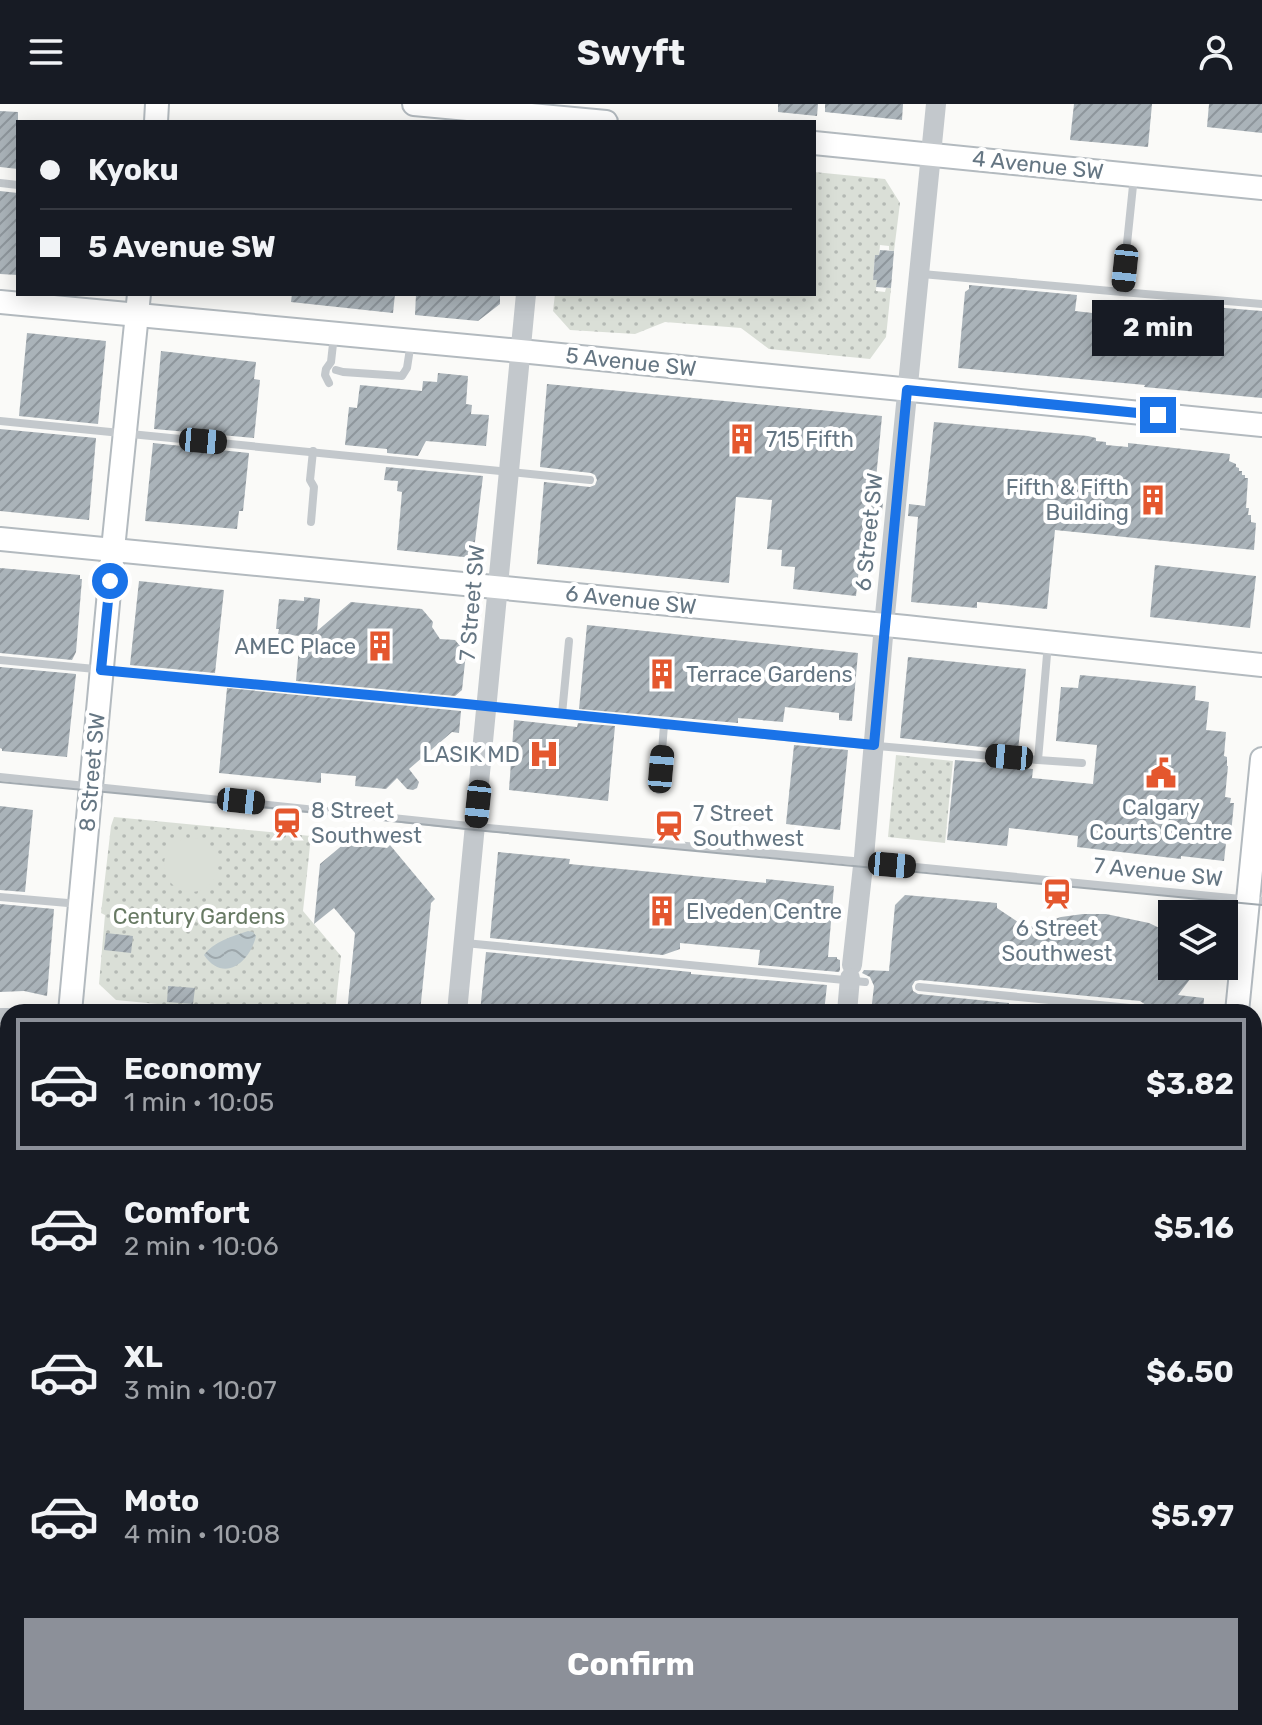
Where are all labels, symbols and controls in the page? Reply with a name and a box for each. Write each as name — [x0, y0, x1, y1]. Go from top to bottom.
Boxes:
icon: menu — [24, 30, 68, 74]
icon: person — [1194, 30, 1238, 74]
text: Swyft — [577, 31, 685, 74]
street label: 4 Avenue SW — [971, 145, 1105, 185]
text: Kyoku — [88, 152, 179, 188]
text: 5 Avenue SW — [88, 229, 276, 265]
car — [1111, 243, 1139, 293]
callout: 2 min — [1092, 299, 1224, 355]
text: 2 min — [1123, 312, 1193, 343]
street label: 5 Avenue SW — [564, 342, 698, 382]
route end — [1140, 397, 1176, 433]
building icon: 715 Fifth — [725, 422, 759, 456]
place label: 715 Fifth — [766, 426, 854, 453]
car — [178, 427, 228, 455]
street label: 6 Street SW — [849, 472, 889, 592]
place label: Fifth & Fifth Building — [1006, 474, 1129, 526]
building icon: Fifth & Fifth Building — [1136, 483, 1170, 517]
street label: 7 Street SW — [453, 544, 491, 662]
route start — [92, 563, 128, 599]
street label: 6 Avenue SW — [564, 580, 698, 620]
building icon: AMEC Place — [363, 629, 397, 663]
place label: AMEC Place — [234, 633, 356, 660]
building icon: Terrace Gardens — [645, 657, 679, 691]
place label: Terrace Gardens — [686, 661, 853, 688]
street label: 8 Street SW — [73, 711, 111, 833]
hospital icon: LASIK MD — [527, 737, 561, 771]
place label: LASIK MD — [422, 741, 520, 768]
car — [984, 743, 1034, 771]
car — [647, 744, 675, 794]
public building icon: Calgary Courts Centre — [1144, 756, 1178, 790]
car — [464, 779, 492, 829]
car — [216, 787, 266, 815]
place label: Calgary Courts Centre — [1089, 794, 1233, 846]
place label: 8 Street Southwest — [311, 797, 422, 849]
place label: 7 Street Southwest — [693, 800, 804, 852]
station icon: 8 Street Southwest — [270, 806, 304, 840]
station icon: 7 Street Southwest — [652, 809, 686, 843]
car — [867, 851, 917, 879]
street label: 7 Avenue SW — [1092, 852, 1224, 892]
station icon: 6 Street Southwest — [1040, 877, 1074, 911]
building icon: Elveden Centre — [645, 894, 679, 928]
place label: Elveden Centre — [686, 898, 842, 925]
map controls — [1158, 900, 1238, 980]
button: layers — [1158, 900, 1238, 980]
park label: Century Gardens — [113, 903, 285, 930]
place label: 6 Street Southwest — [1002, 915, 1113, 967]
icon: car — [28, 1048, 100, 1120]
text: Economy — [124, 1051, 262, 1087]
text: $3.82 — [1146, 1066, 1234, 1102]
text: 1 min · 10:05 — [124, 1087, 274, 1118]
icon: car — [28, 1192, 100, 1264]
text: Comfort — [124, 1195, 250, 1231]
text: $5.16 — [1154, 1210, 1234, 1246]
text: 2 min · 10:06 — [124, 1231, 279, 1262]
icon: car — [28, 1336, 100, 1408]
text: XL — [124, 1339, 163, 1375]
text: $6.50 — [1146, 1354, 1234, 1390]
text: 3 min · 10:07 — [124, 1375, 277, 1406]
icon: car — [28, 1480, 100, 1552]
text: Moto — [124, 1483, 199, 1519]
text: $5.97 — [1151, 1498, 1234, 1534]
text: 4 min · 10:08 — [124, 1519, 280, 1550]
button: Confirm — [24, 1618, 1238, 1710]

